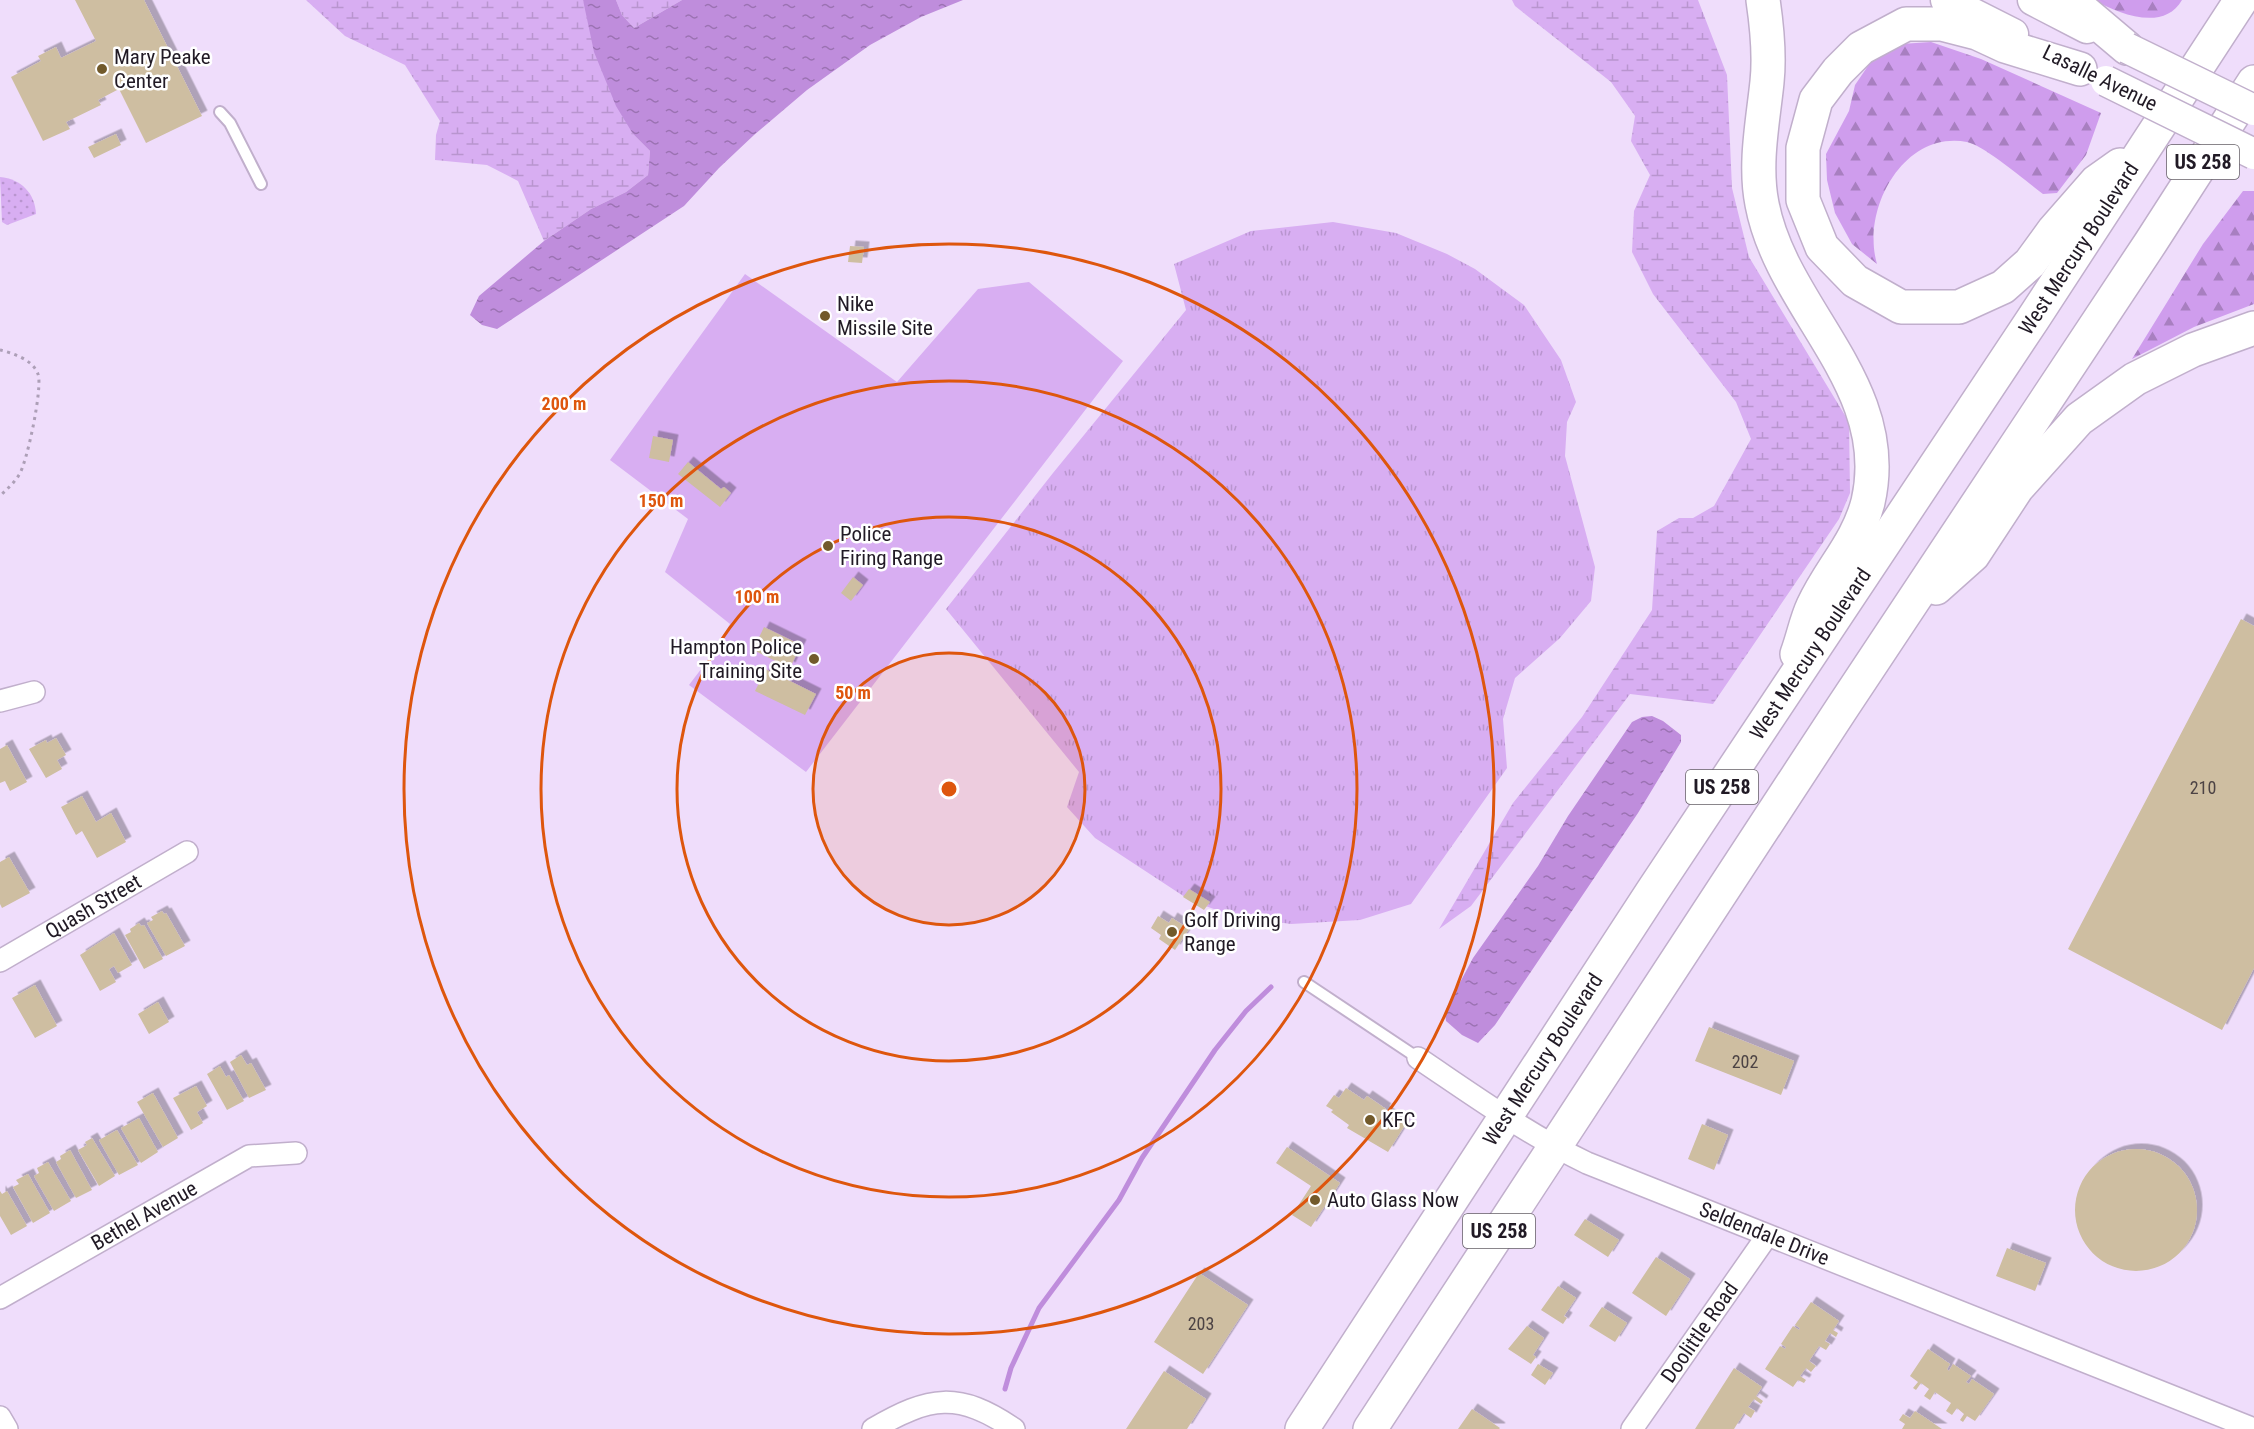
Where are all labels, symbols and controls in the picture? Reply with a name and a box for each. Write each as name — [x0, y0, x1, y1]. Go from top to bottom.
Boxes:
street label: Lasalle Avenue — [2039, 40, 2161, 116]
place label: Mary Peake Center — [114, 45, 211, 93]
marker: Mary Peake Center — [95, 62, 109, 76]
road number: US 258 — [2167, 145, 2239, 179]
street label: West Mercury Boulevard — [2014, 158, 2144, 339]
place label: Nike Missile Site — [837, 292, 933, 340]
marker: Nike Missile Site — [818, 309, 832, 323]
text: 200 m — [542, 393, 586, 414]
text: 150 m — [639, 490, 683, 511]
place label: Police Firing Range — [840, 522, 943, 570]
marker: Police Firing Range — [821, 539, 835, 553]
street label: West Mercury Boulevard — [1745, 564, 1876, 744]
text: 100 m — [735, 586, 779, 607]
place label: Hampton Police Training Site — [670, 635, 802, 683]
marker: Hampton Police Training Site — [807, 652, 821, 666]
text: 50 m — [835, 682, 871, 703]
road number: US 258 — [1686, 770, 1758, 804]
house number: 210 — [2190, 777, 2216, 798]
centre of rings — [939, 779, 959, 799]
street label: Quash Street — [41, 869, 145, 944]
place label: Golf Driving Range — [1184, 908, 1281, 956]
marker: Golf Driving Range — [1165, 925, 1179, 939]
street label: West Mercury Boulevard — [1478, 969, 1608, 1150]
house number: 202 — [1732, 1051, 1758, 1072]
place label: KFC — [1382, 1108, 1415, 1132]
marker: KFC — [1363, 1113, 1377, 1127]
street label: Bethel Avenue — [87, 1176, 201, 1255]
place label: Auto Glass Now — [1327, 1188, 1459, 1212]
marker: Auto Glass Now — [1308, 1193, 1322, 1207]
street label: Seldendale Drive — [1696, 1197, 1833, 1270]
road number: US 258 — [1463, 1214, 1535, 1248]
street label: Doolittle Road — [1656, 1278, 1743, 1387]
house number: 203 — [1188, 1313, 1214, 1334]

